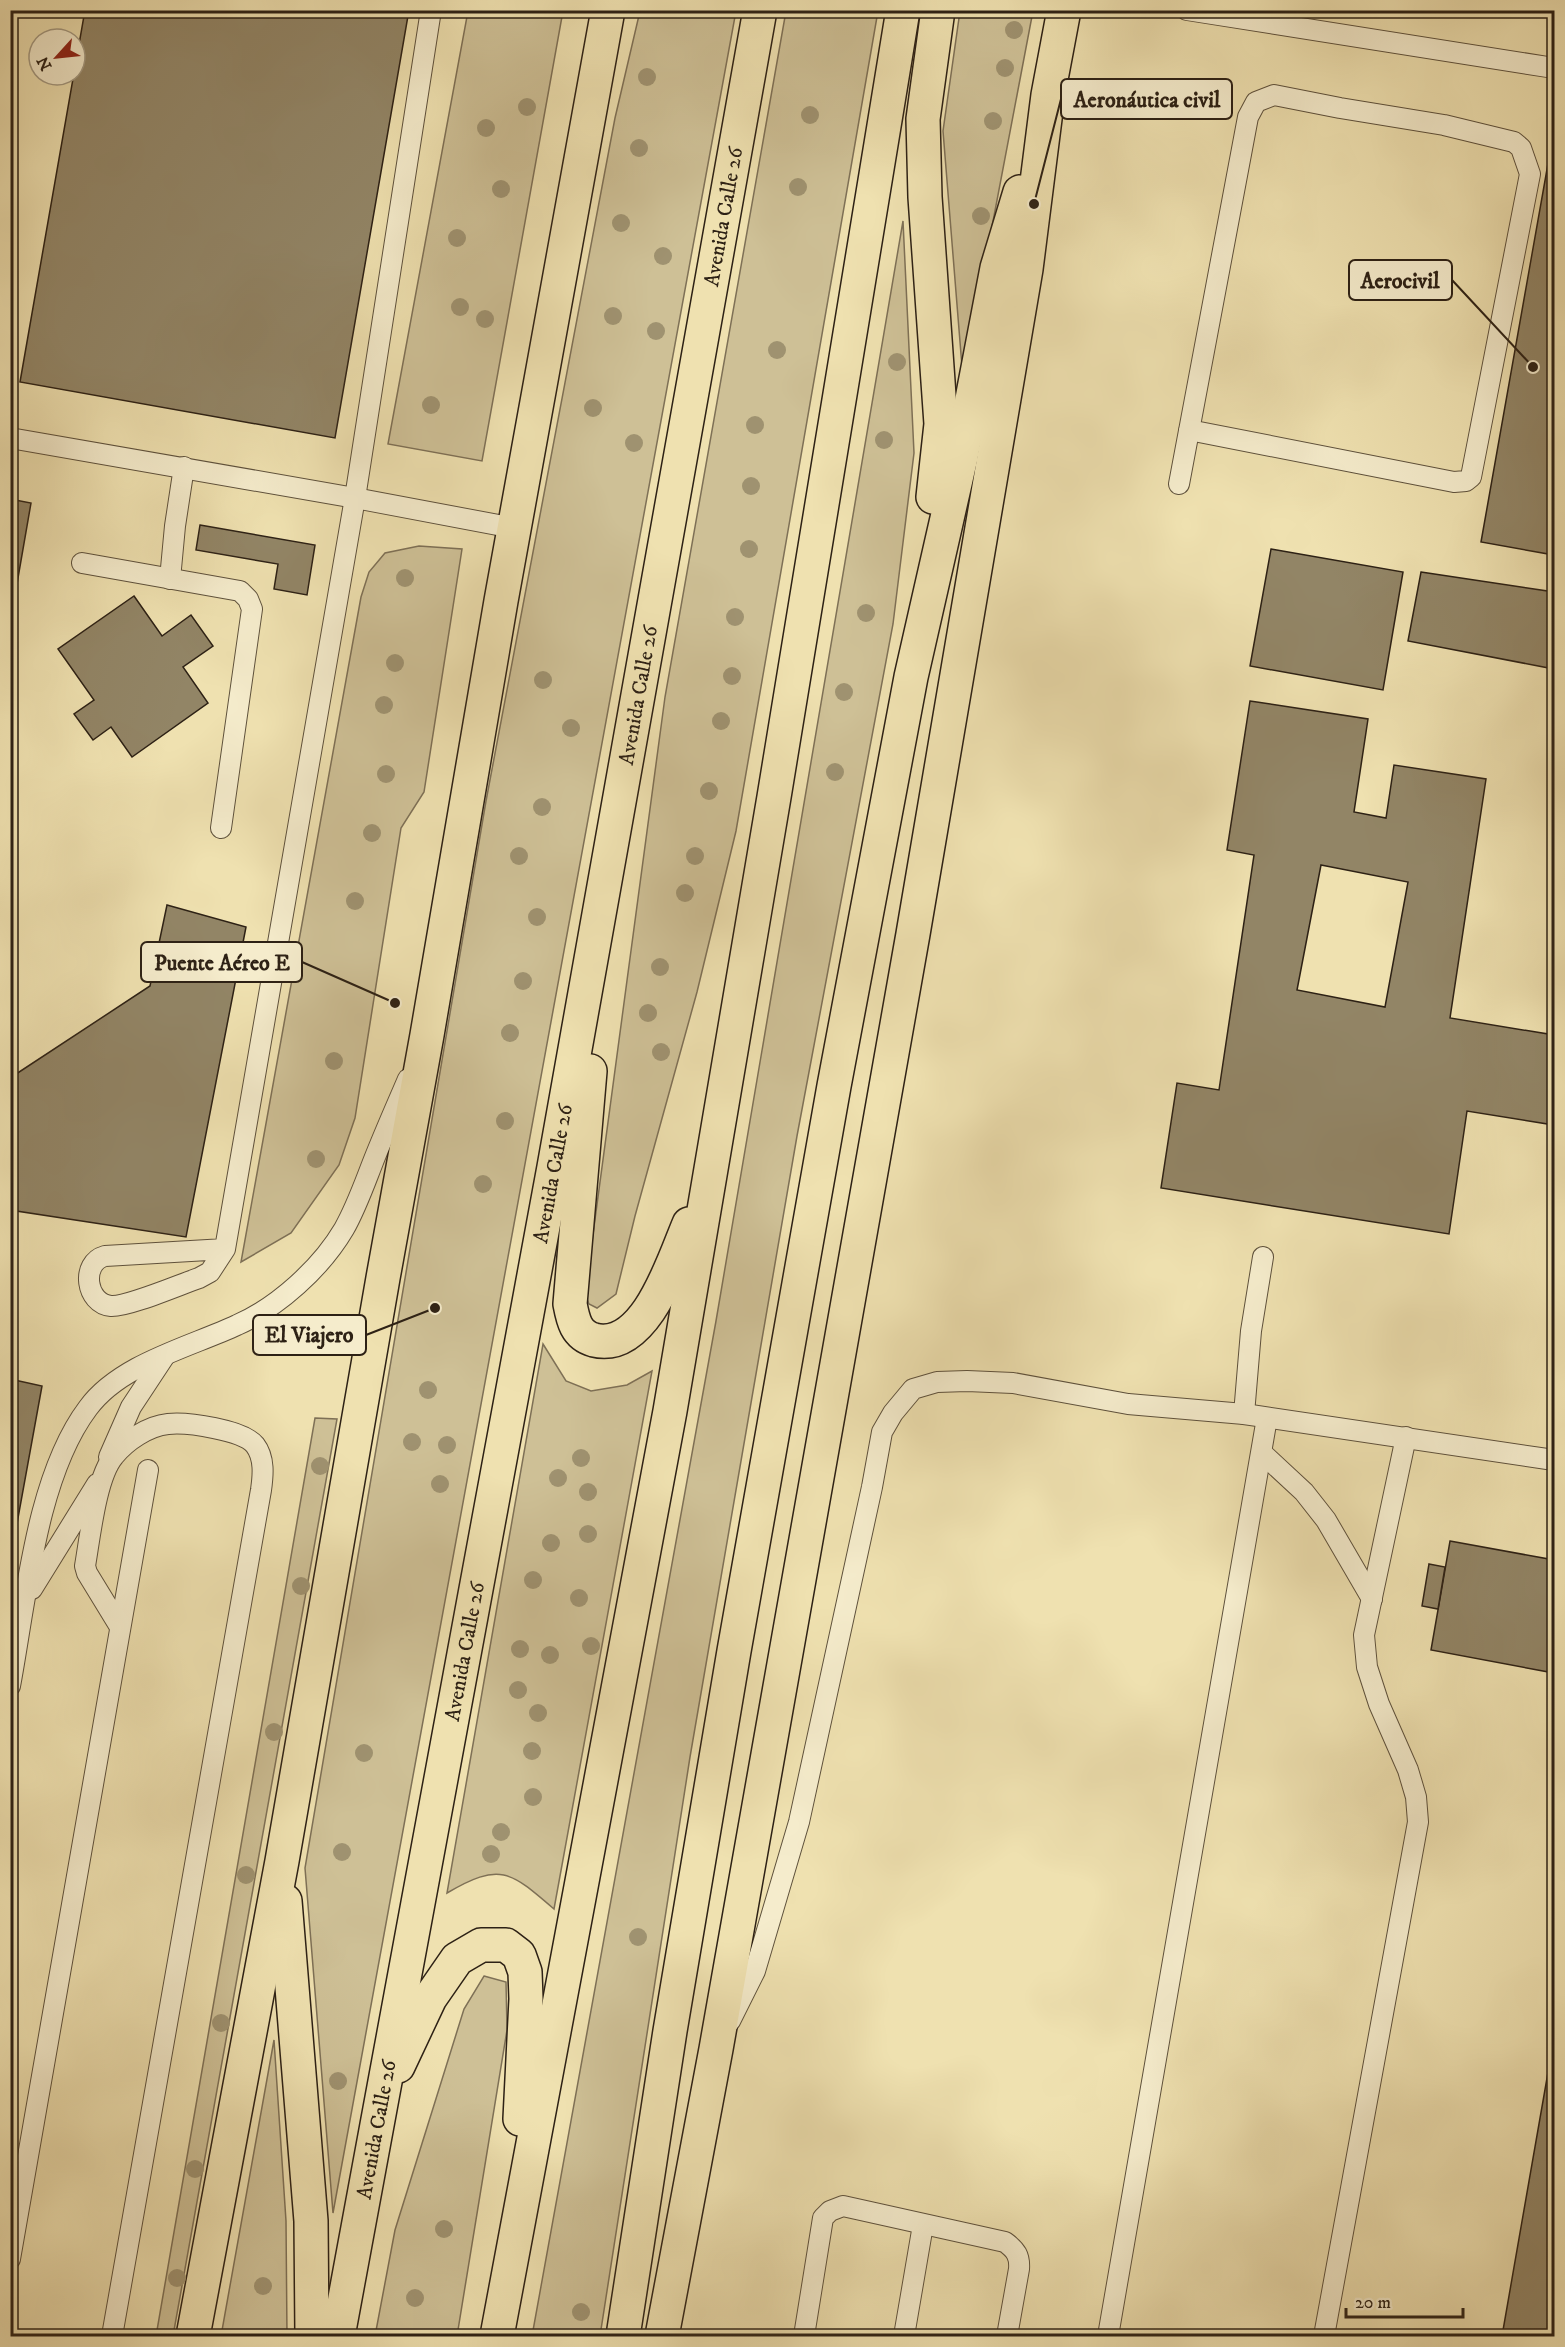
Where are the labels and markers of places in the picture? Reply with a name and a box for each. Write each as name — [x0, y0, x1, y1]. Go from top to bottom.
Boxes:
callout: Aeronáutica civil — [1061, 79, 1232, 119]
callout: Aerocivil — [1349, 260, 1452, 300]
callout: Puente Aéreo E — [141, 942, 302, 982]
callout: El Viajero — [253, 1315, 366, 1355]

